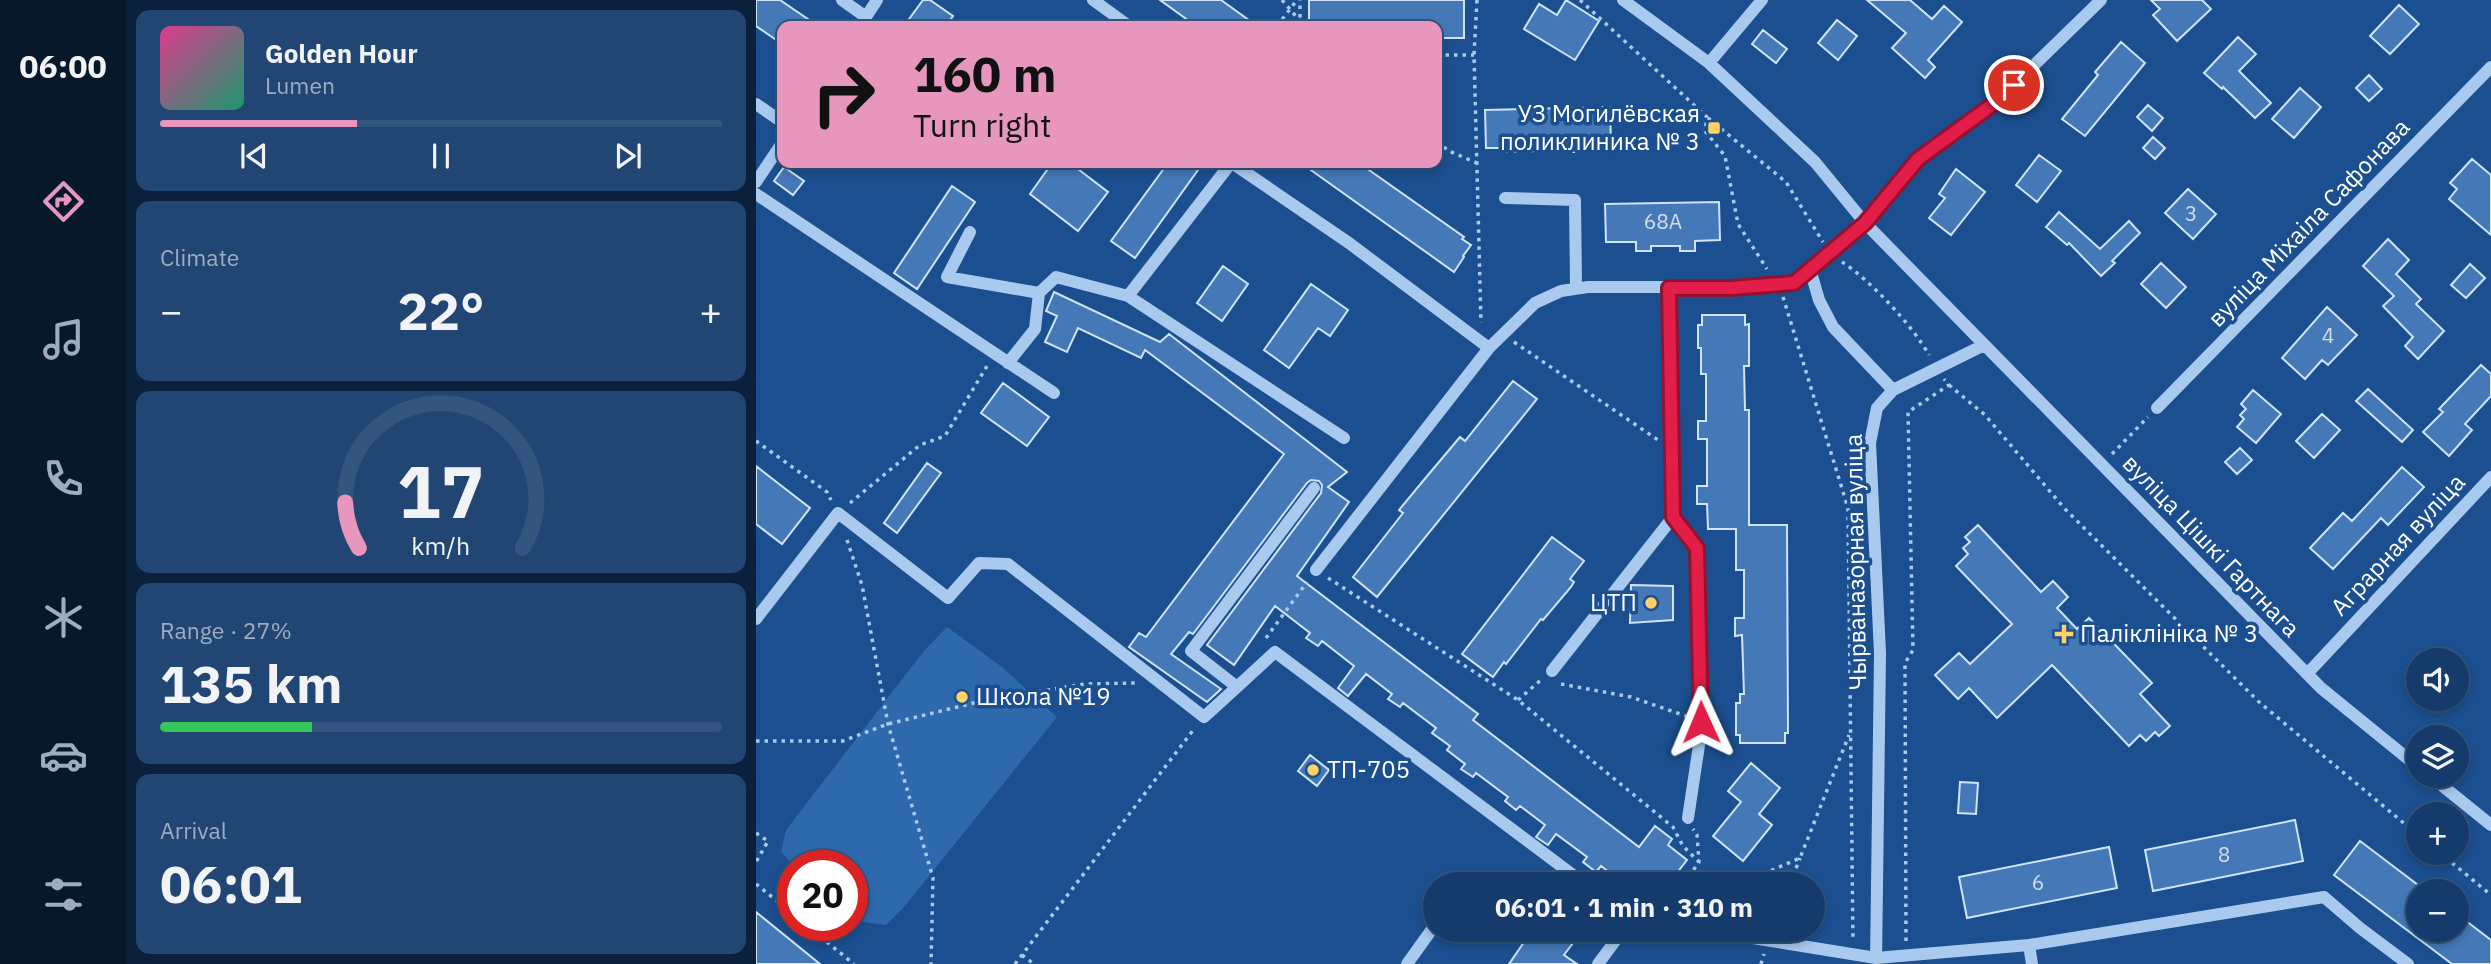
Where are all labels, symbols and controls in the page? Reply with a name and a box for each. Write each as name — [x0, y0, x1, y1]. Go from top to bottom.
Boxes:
text: Golden Hour — [265, 36, 418, 70]
text: 160 m — [913, 42, 1057, 105]
text: 06:00 — [19, 45, 107, 87]
icon: right — [798, 49, 889, 140]
pin — [1984, 55, 2044, 115]
icon: arrive — [1995, 66, 2033, 104]
text: Lumen — [265, 70, 335, 100]
place label: УЗ Могилёвская поликлиника № 3 — [1500, 97, 1700, 157]
text: Turn right — [913, 104, 1051, 146]
street label: вуліца Міхаіла Сафонава — [2200, 111, 2416, 333]
marker: УЗ Могилёвская поликлиника № 3 — [1706, 120, 1722, 136]
icon: previous — [235, 137, 273, 175]
icon: pause — [422, 137, 460, 175]
icon: next — [609, 137, 647, 175]
icon: directions — [39, 177, 88, 226]
house number: 3 — [2185, 199, 2197, 227]
house number: 68А — [1644, 207, 1682, 235]
text: Climate — [160, 242, 239, 272]
text: 22° — [398, 277, 484, 344]
text: − — [160, 286, 183, 335]
text: + — [699, 286, 722, 335]
icon: music — [39, 315, 88, 364]
house number: 4 — [2322, 321, 2334, 349]
street label: Чырваназорная вуліца — [1837, 433, 1873, 690]
text: 17 — [397, 443, 485, 538]
street label: вуліца Цішкі Гартнага — [2116, 447, 2308, 644]
icon: phone — [39, 454, 88, 503]
street label: Аграрная вуліца — [2323, 466, 2472, 622]
text: km/h — [412, 529, 470, 562]
place label: ЦТП — [1590, 586, 1637, 618]
icon: climate — [39, 593, 88, 642]
marker: ЦТП — [1643, 595, 1659, 611]
text: Range · 27% — [160, 615, 292, 645]
place label: Паліклініка № 3 — [2080, 617, 2258, 649]
marker: Паліклініка № 3 — [2054, 624, 2074, 644]
map controls — [2406, 648, 2469, 942]
button: sound — [2406, 648, 2469, 711]
text: 135 km — [160, 650, 342, 717]
place label: Школа №19 — [976, 680, 1111, 712]
position arrow — [1664, 685, 1738, 759]
marker: Школа №19 — [954, 689, 970, 705]
button: layers — [2406, 725, 2469, 788]
icon: car — [39, 731, 88, 780]
place label: ТП-705 — [1327, 753, 1410, 785]
marker: ТП-705 — [1305, 762, 1321, 778]
button: + — [2406, 802, 2469, 865]
text: Arrival — [160, 815, 227, 845]
house number: 8 — [2218, 840, 2230, 868]
text: 06:01 — [160, 850, 302, 917]
speed limit sign: 20 — [777, 850, 868, 941]
house number: 6 — [2032, 868, 2044, 896]
icon: filters — [39, 870, 88, 919]
button: − — [2406, 879, 2469, 942]
text: 06:01 · 1 min · 310 m — [1495, 890, 1753, 924]

